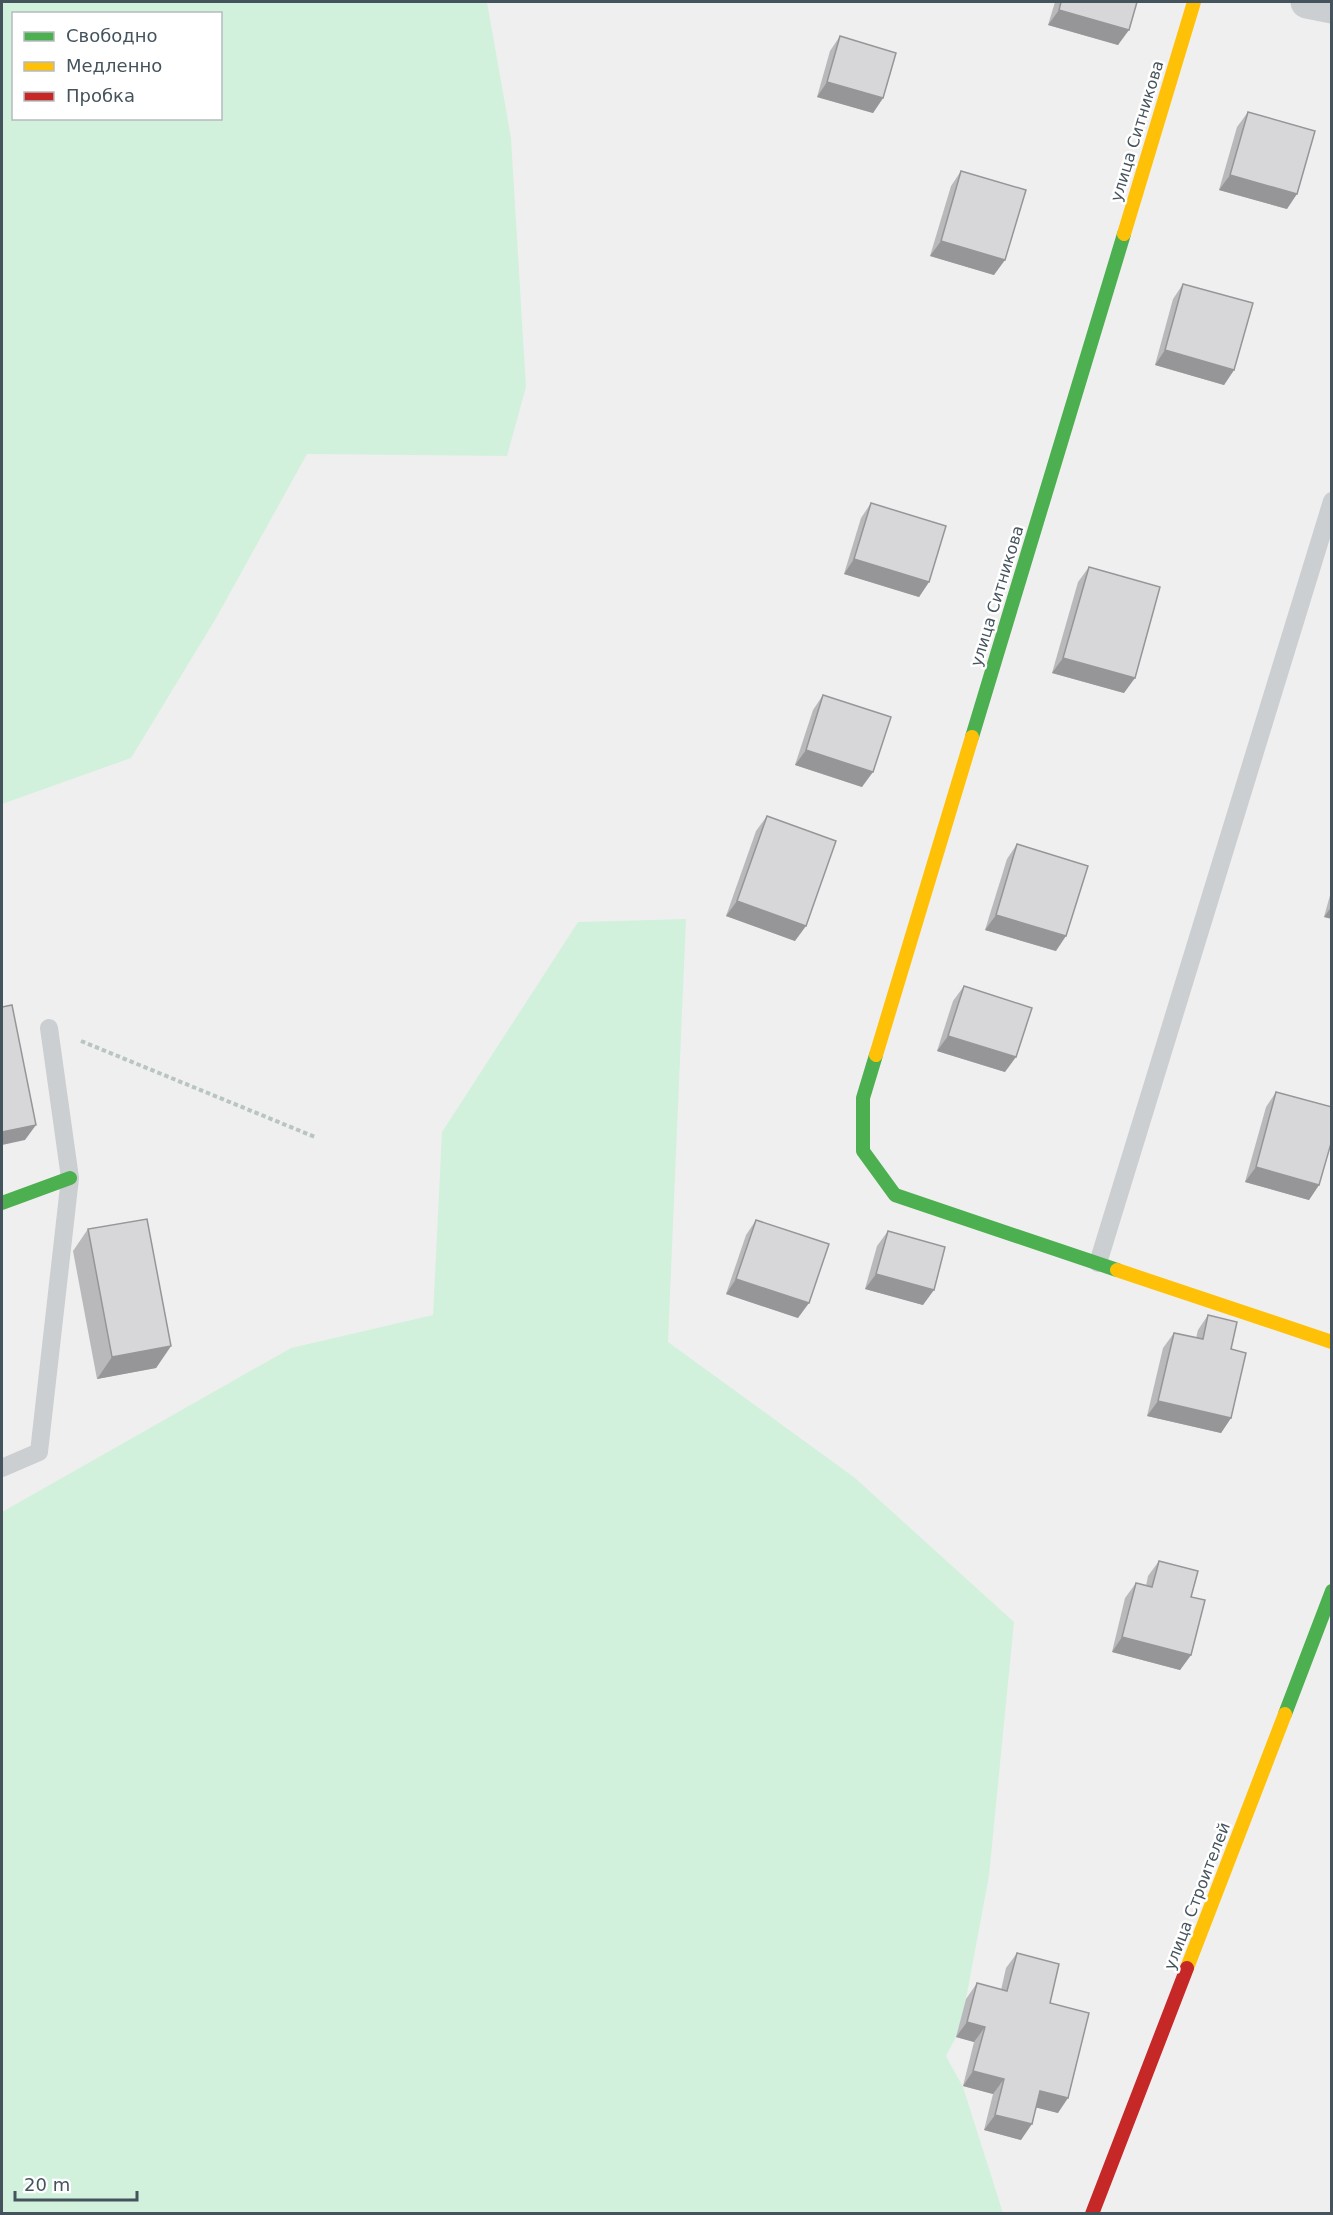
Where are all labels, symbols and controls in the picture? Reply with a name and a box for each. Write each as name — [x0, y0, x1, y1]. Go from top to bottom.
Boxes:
legend — [12, 12, 222, 120]
text: Свободно — [66, 25, 158, 46]
text: Медленно — [66, 55, 162, 76]
street label: улица Ситникова — [1107, 58, 1167, 204]
text: Пробка — [66, 85, 135, 106]
street label: улица Ситникова — [967, 523, 1027, 669]
street label: улица Строителей — [1160, 1820, 1234, 1972]
scale bar — [15, 2164, 136, 2202]
text: 20 m — [24, 2174, 70, 2195]

